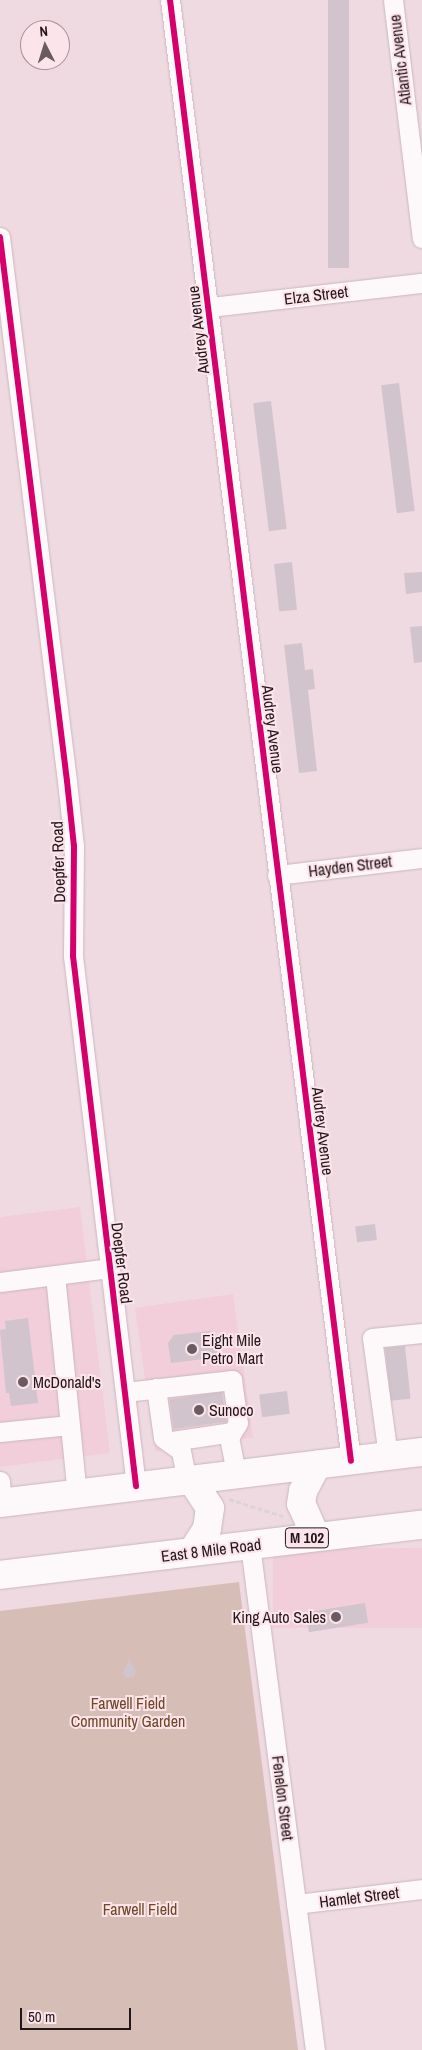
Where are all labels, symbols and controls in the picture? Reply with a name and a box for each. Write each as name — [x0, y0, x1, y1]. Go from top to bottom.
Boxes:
street label: Atlantic Avenue — [385, 13, 415, 107]
north arrow — [20, 20, 70, 70]
text: N — [39, 22, 49, 40]
street label: Elza Street — [283, 282, 349, 308]
street label: Audrey Avenue — [183, 284, 213, 376]
street label: Audrey Avenue — [258, 683, 288, 775]
street label: Doepfer Road — [47, 821, 69, 903]
street label: Hayden Street — [307, 851, 393, 881]
street label: Audrey Avenue — [308, 1085, 338, 1177]
street label: Doepfer Road — [107, 1221, 137, 1305]
place label: Eight Mile Petro Mart — [202, 1330, 263, 1368]
marker: Eight Mile Petro Mart — [186, 1343, 198, 1355]
place label: McDonald's — [33, 1372, 101, 1392]
marker: McDonald's — [17, 1376, 29, 1388]
place label: Sunoco — [209, 1400, 253, 1420]
marker: Sunoco — [193, 1404, 205, 1416]
road number: M 102 — [284, 1526, 330, 1550]
street label: East 8 Mile Road — [160, 1534, 262, 1566]
place label: King Auto Sales — [232, 1607, 326, 1627]
marker: King Auto Sales — [330, 1611, 342, 1623]
park label: Farwell Field Community Garden — [71, 1693, 185, 1731]
street label: Fenelon Street — [268, 1754, 298, 1842]
street label: Hamlet Street — [318, 1883, 400, 1911]
park label: Farwell Field — [103, 1899, 177, 1919]
scale bar — [22, 1998, 134, 2030]
text: 50 m — [28, 2006, 55, 2027]

